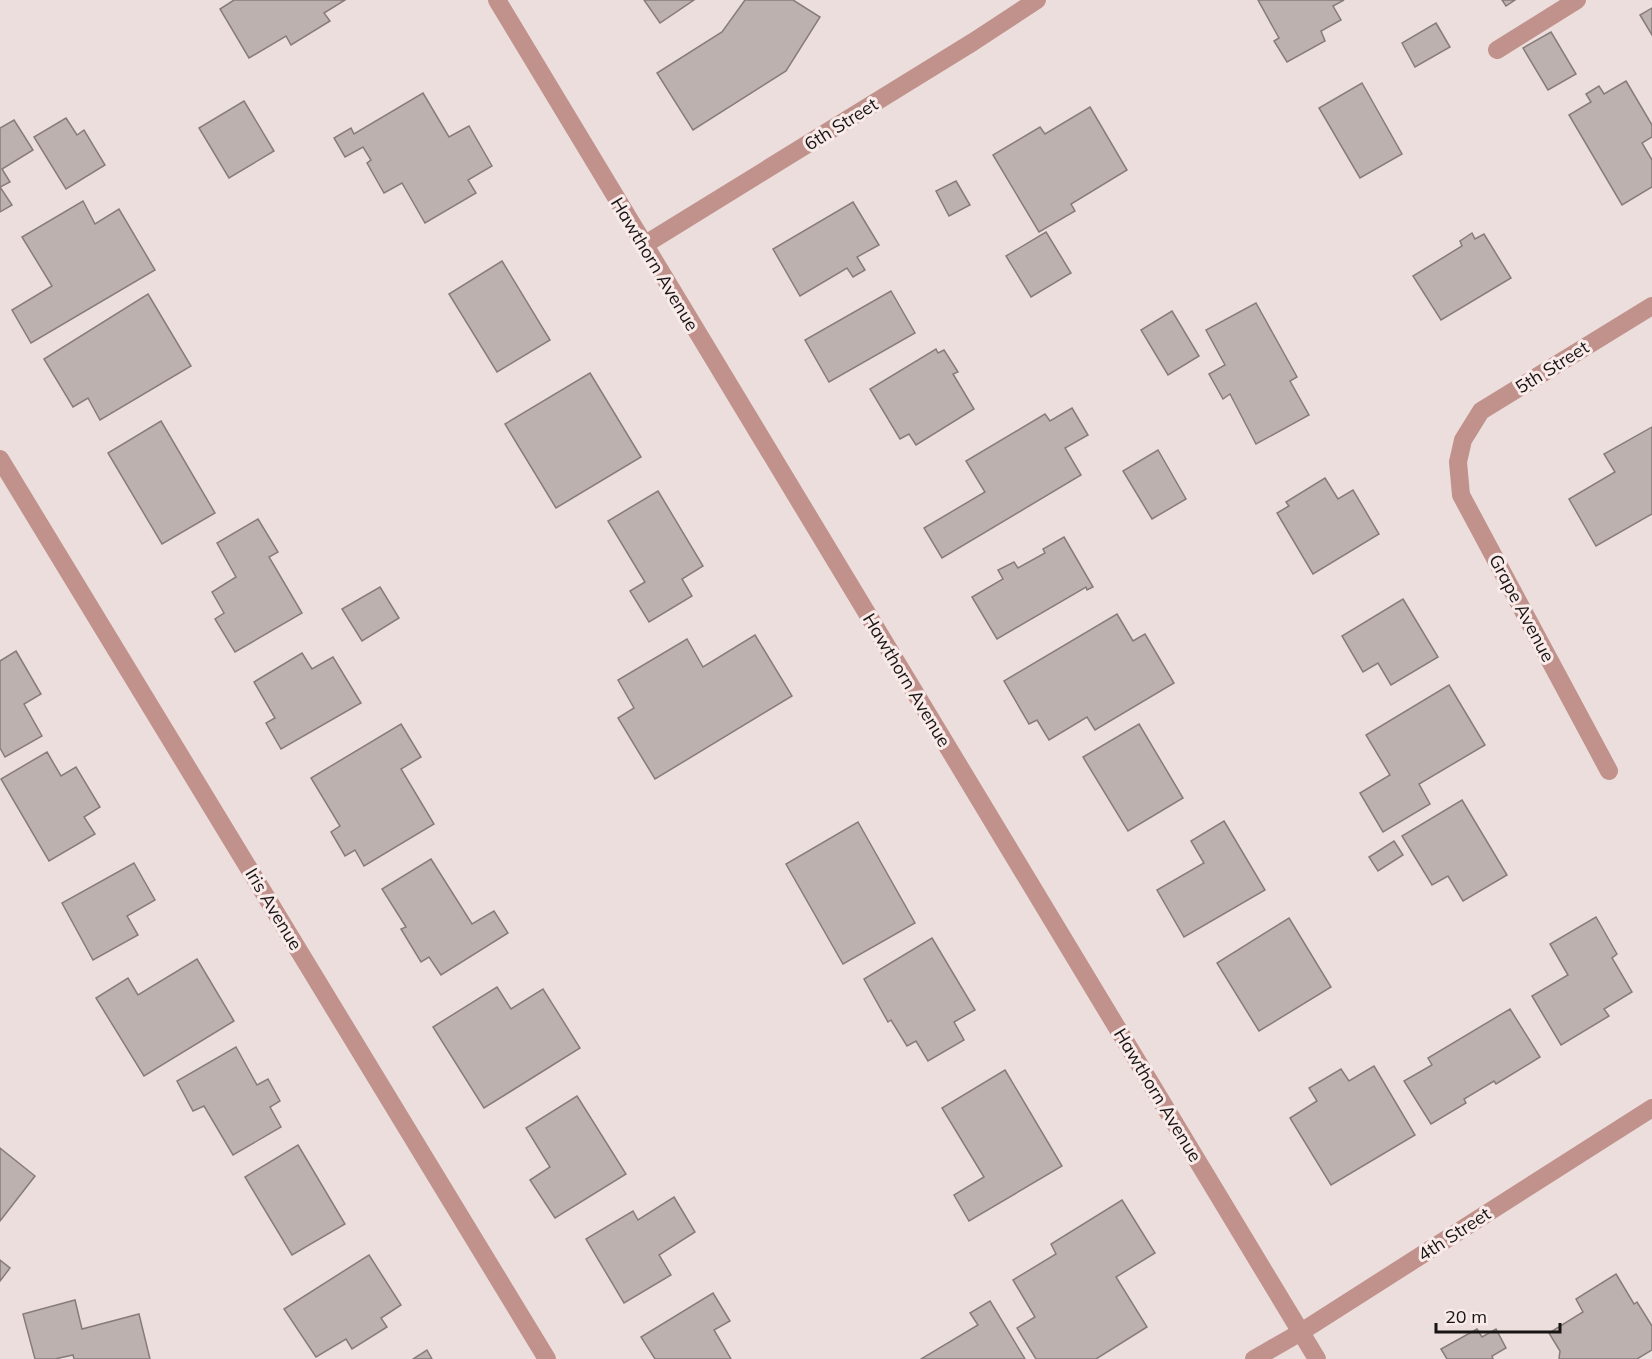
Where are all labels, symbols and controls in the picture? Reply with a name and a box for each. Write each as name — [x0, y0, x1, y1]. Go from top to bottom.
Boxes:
street label: 6th Street — [800, 92, 882, 156]
street label: Hawthorn Avenue — [606, 193, 704, 335]
street label: 5th Street — [1511, 335, 1593, 399]
street label: Grape Avenue — [1484, 550, 1560, 666]
street label: Hawthorn Avenue — [858, 609, 956, 751]
street label: Iris Avenue — [240, 864, 308, 954]
street label: Hawthorn Avenue — [1109, 1024, 1207, 1166]
street label: 4th Street — [1413, 1202, 1495, 1266]
scale bar — [1436, 1296, 1560, 1334]
text: 20 m — [1445, 1305, 1487, 1328]

